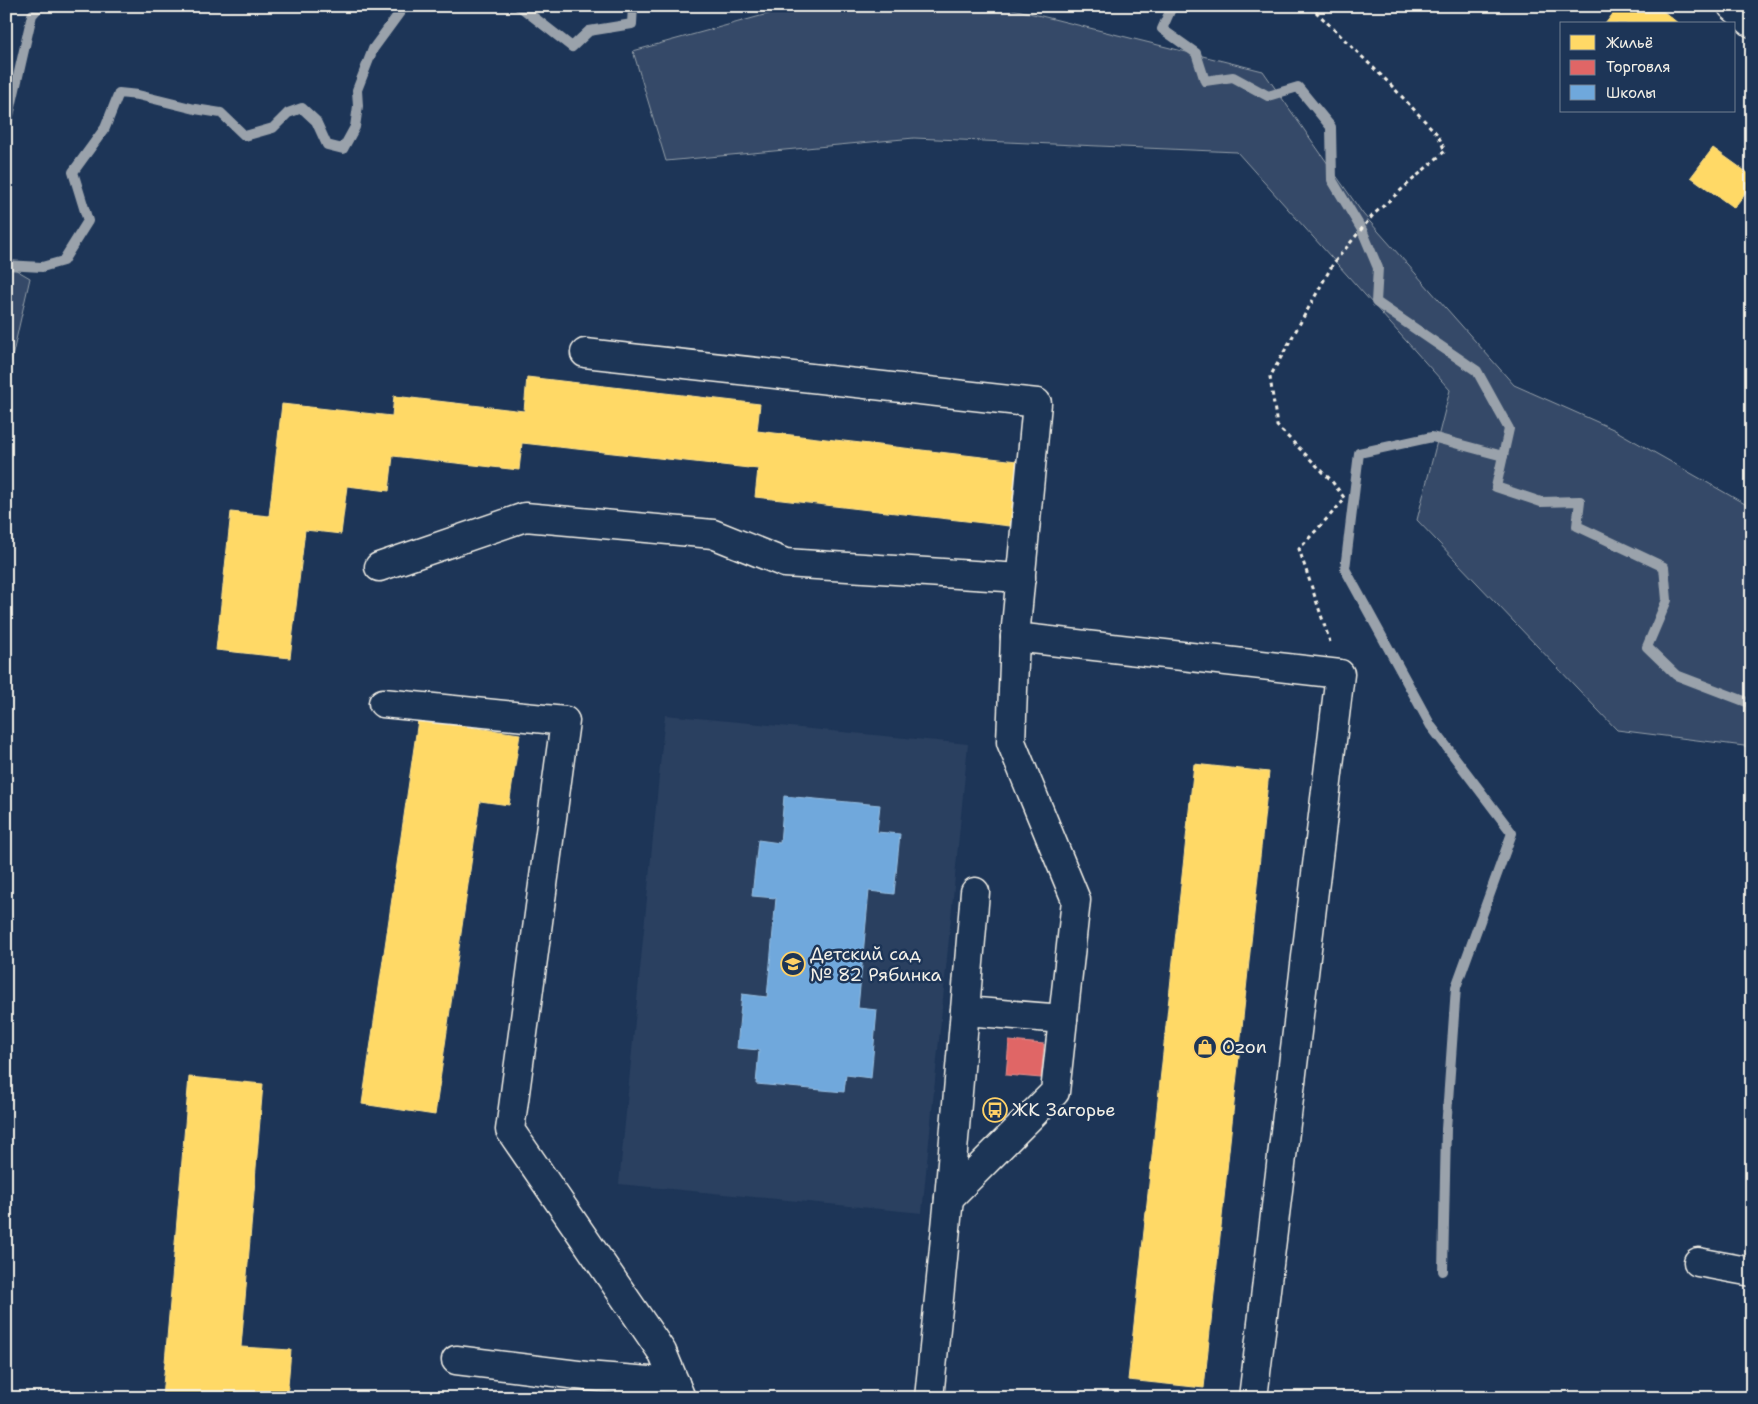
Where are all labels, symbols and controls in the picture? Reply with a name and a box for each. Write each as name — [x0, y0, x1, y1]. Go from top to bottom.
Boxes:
legend — [1560, 22, 1736, 112]
text: Жильё — [1606, 33, 1653, 53]
text: Торговля — [1606, 57, 1671, 77]
text: Школы — [1606, 83, 1656, 103]
place label: Детский сад № 82 Рябинка — [810, 942, 942, 987]
school or university icon: Детский сад № 82 Рябинка — [780, 951, 806, 977]
shop icon: Ozon — [1192, 1034, 1218, 1060]
place label: Ozon — [1222, 1035, 1267, 1059]
bus stop icon: ЖК Загорье — [982, 1097, 1008, 1123]
place label: ЖК Загорье — [1012, 1098, 1116, 1122]

